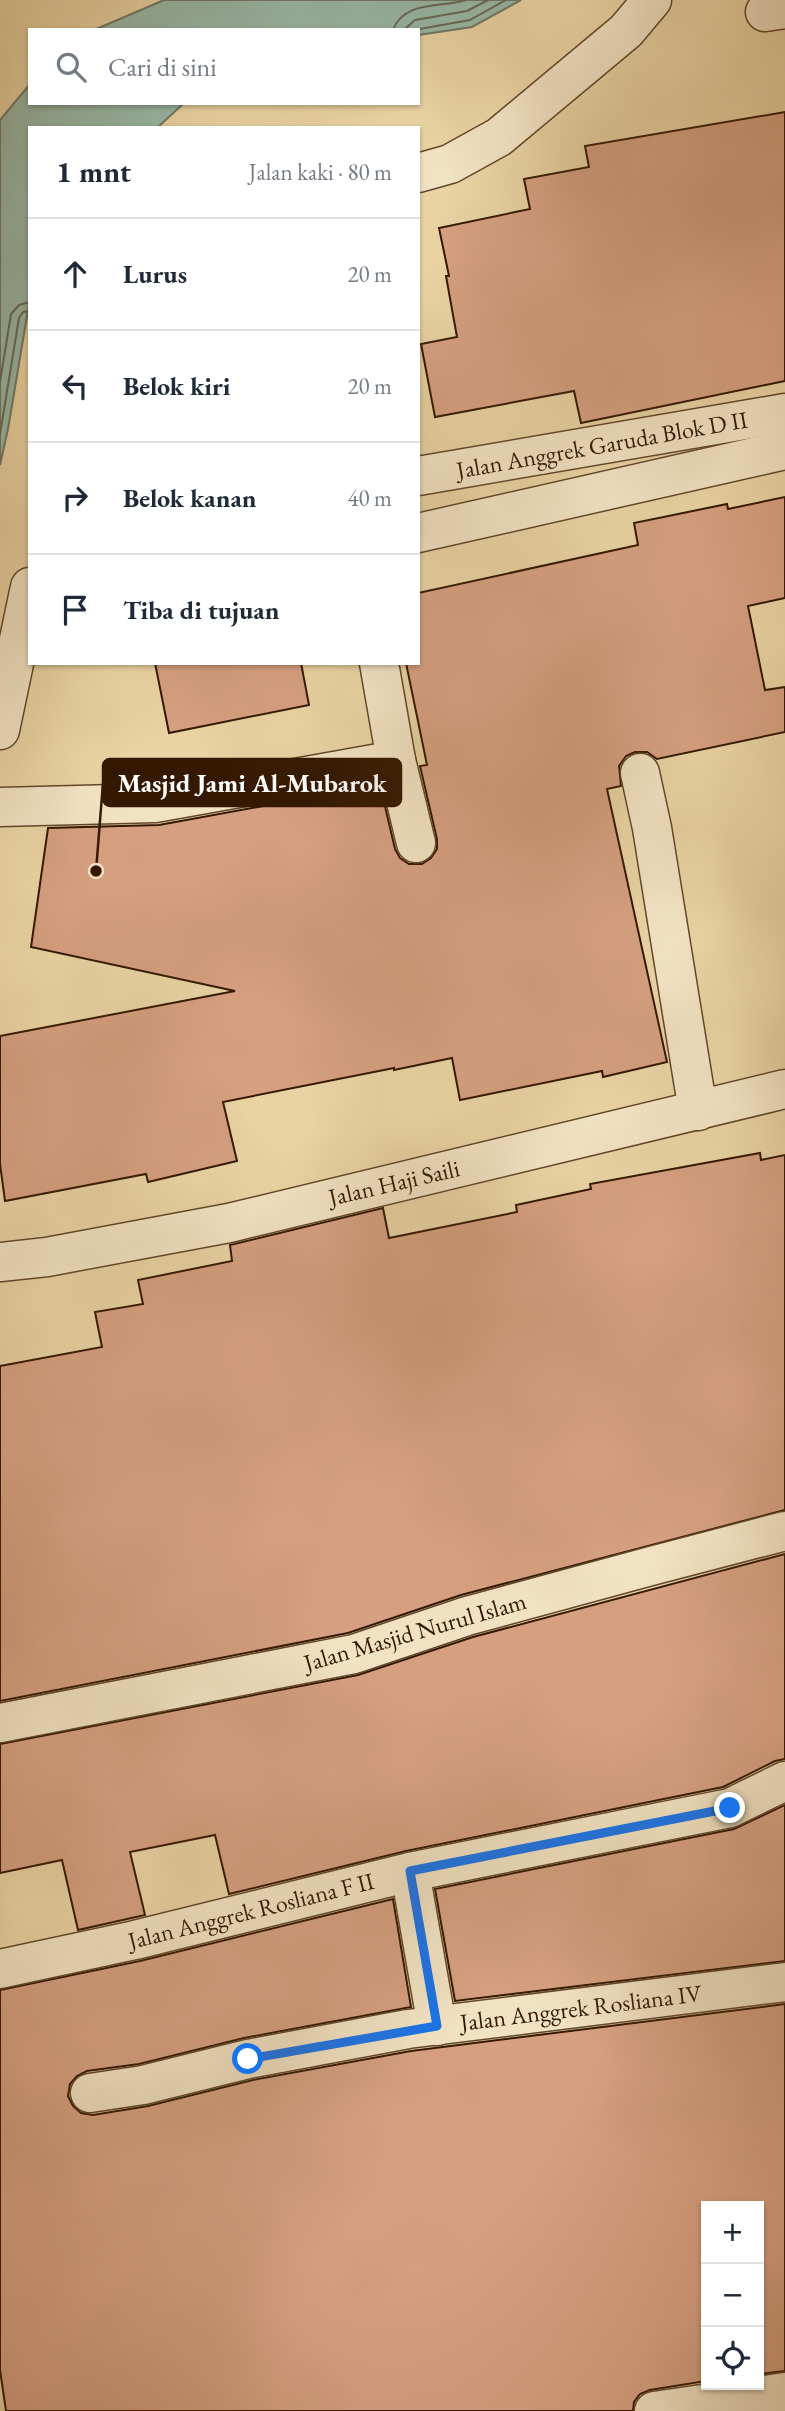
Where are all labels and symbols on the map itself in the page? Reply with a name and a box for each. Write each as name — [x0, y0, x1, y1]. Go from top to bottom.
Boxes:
street label: Jalan Anggrek Garuda Blok D II — [452, 404, 750, 486]
callout: Masjid Jami Al-Mubarok — [103, 759, 401, 806]
text: Masjid Jami Al-Mubarok — [117, 766, 387, 800]
street label: Jalan Haji Saili — [323, 1152, 463, 1213]
street label: Jalan Masjid Nurul Islam — [298, 1585, 530, 1679]
route end — [714, 1792, 745, 1823]
street label: Jalan Anggrek Rosliana F II — [123, 1865, 377, 1957]
street label: Jalan Anggrek Rosliana IV — [456, 1977, 704, 2038]
route start — [232, 2043, 263, 2074]

